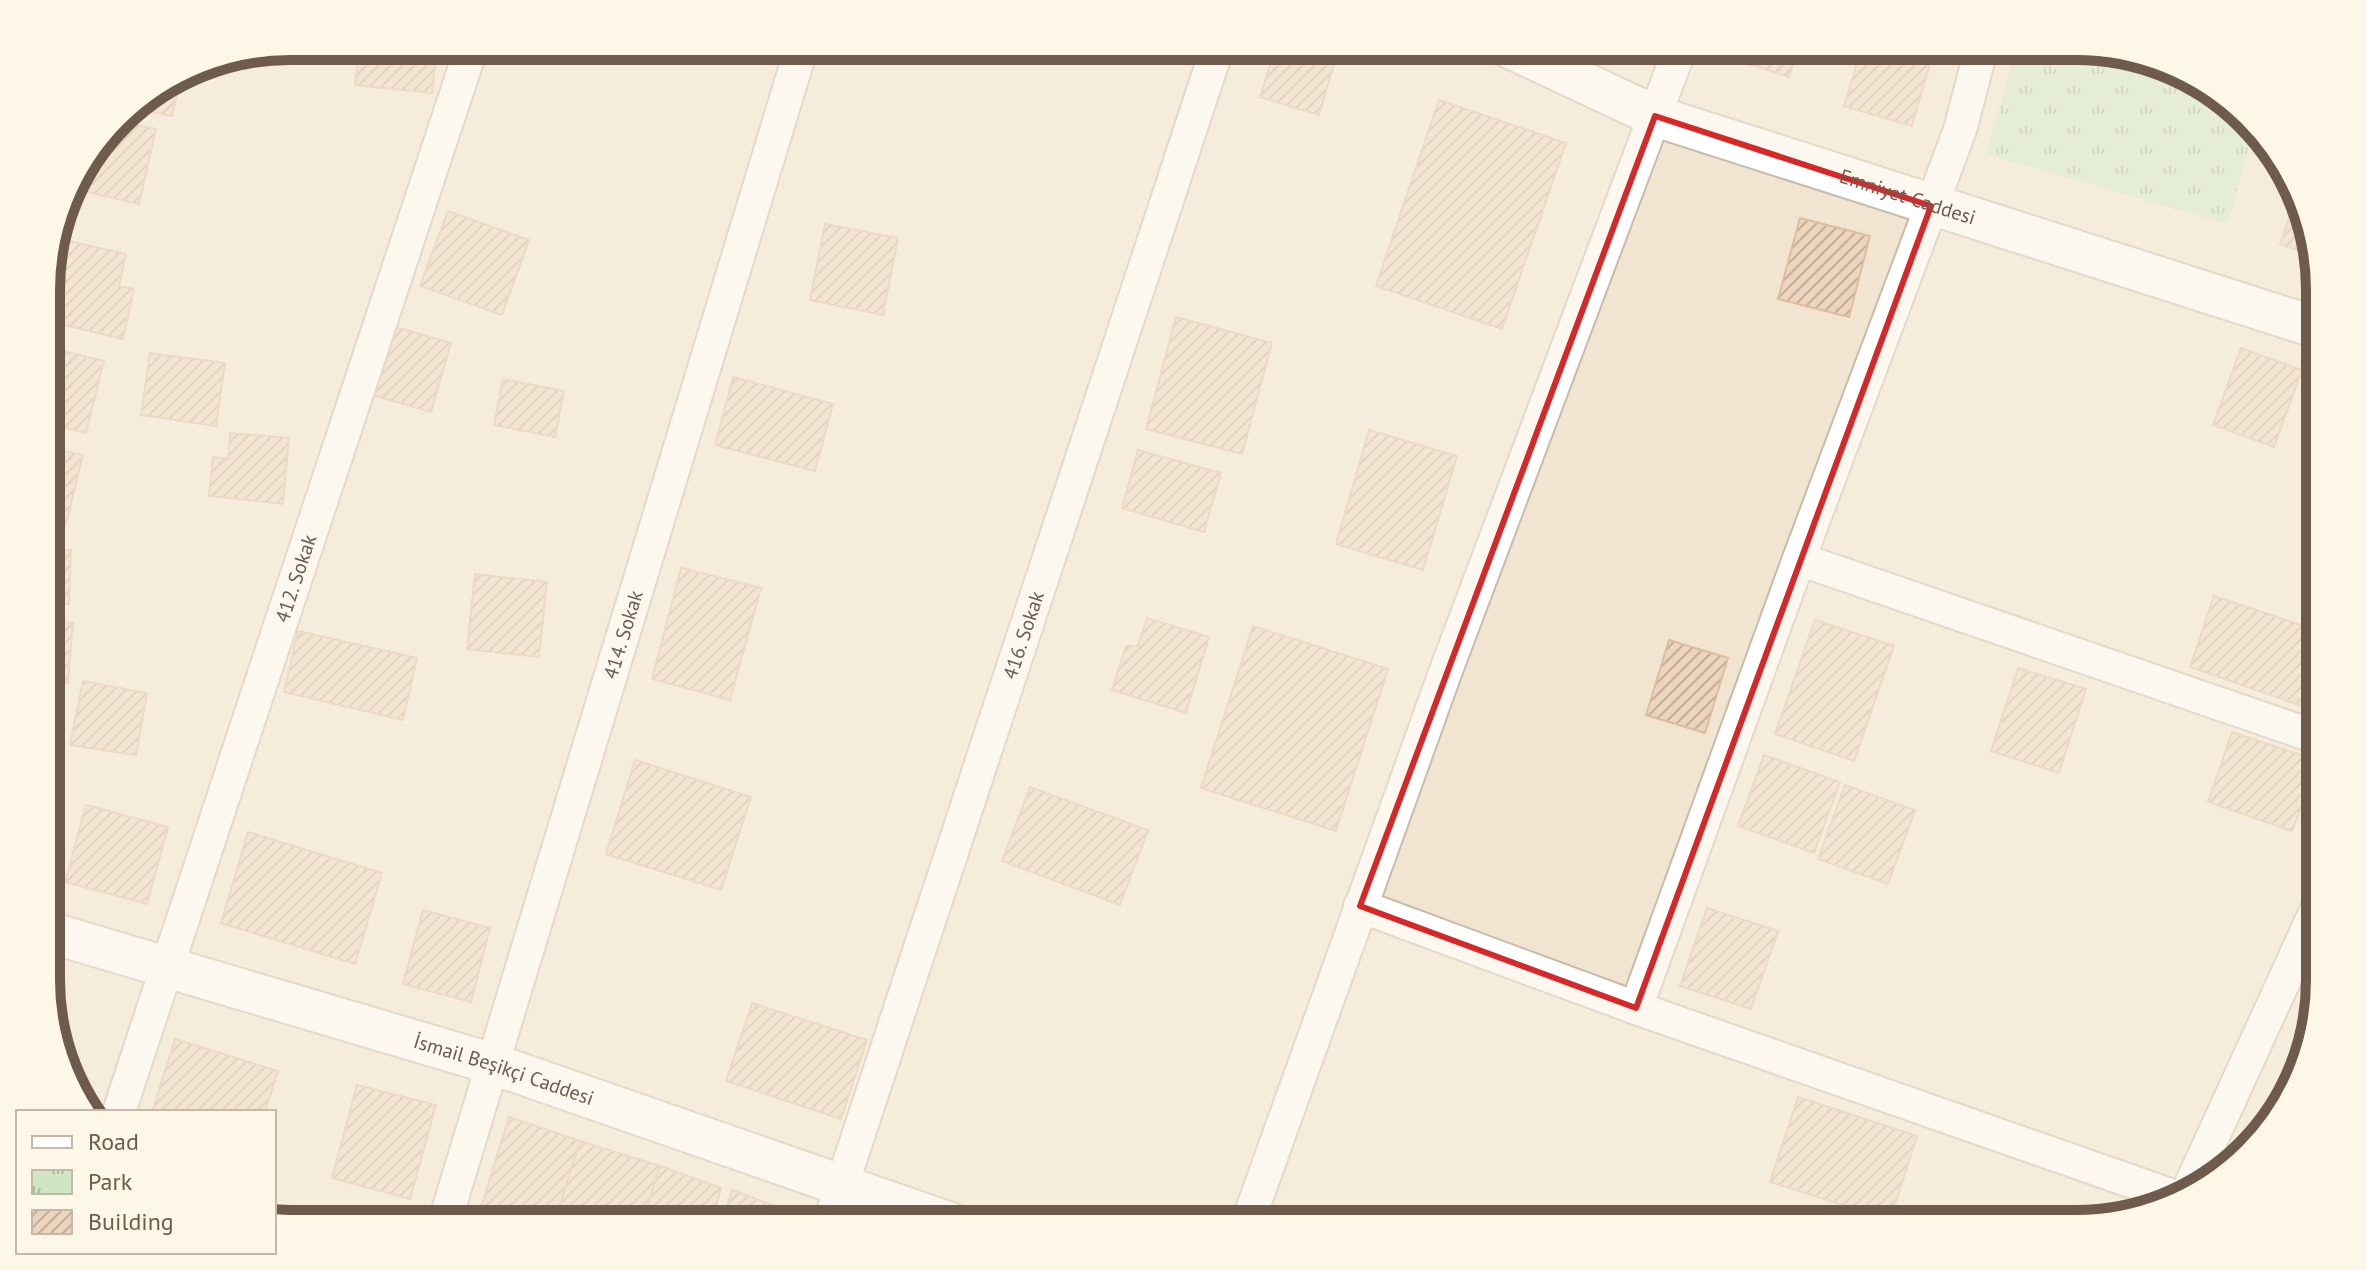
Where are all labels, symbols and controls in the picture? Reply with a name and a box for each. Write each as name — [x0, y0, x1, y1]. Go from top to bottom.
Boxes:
street label: Emniyet Caddesi — [1837, 163, 1979, 231]
street label: 412. Sokak — [269, 531, 322, 626]
street label: 414. Sokak — [597, 587, 649, 682]
street label: 416. Sokak — [997, 587, 1050, 683]
street label: İsmail Beşikçi Caddesi — [410, 1028, 597, 1111]
legend — [16, 1110, 276, 1254]
text: Road — [88, 1126, 139, 1157]
text: Park — [88, 1166, 133, 1197]
text: Building — [88, 1206, 174, 1237]

